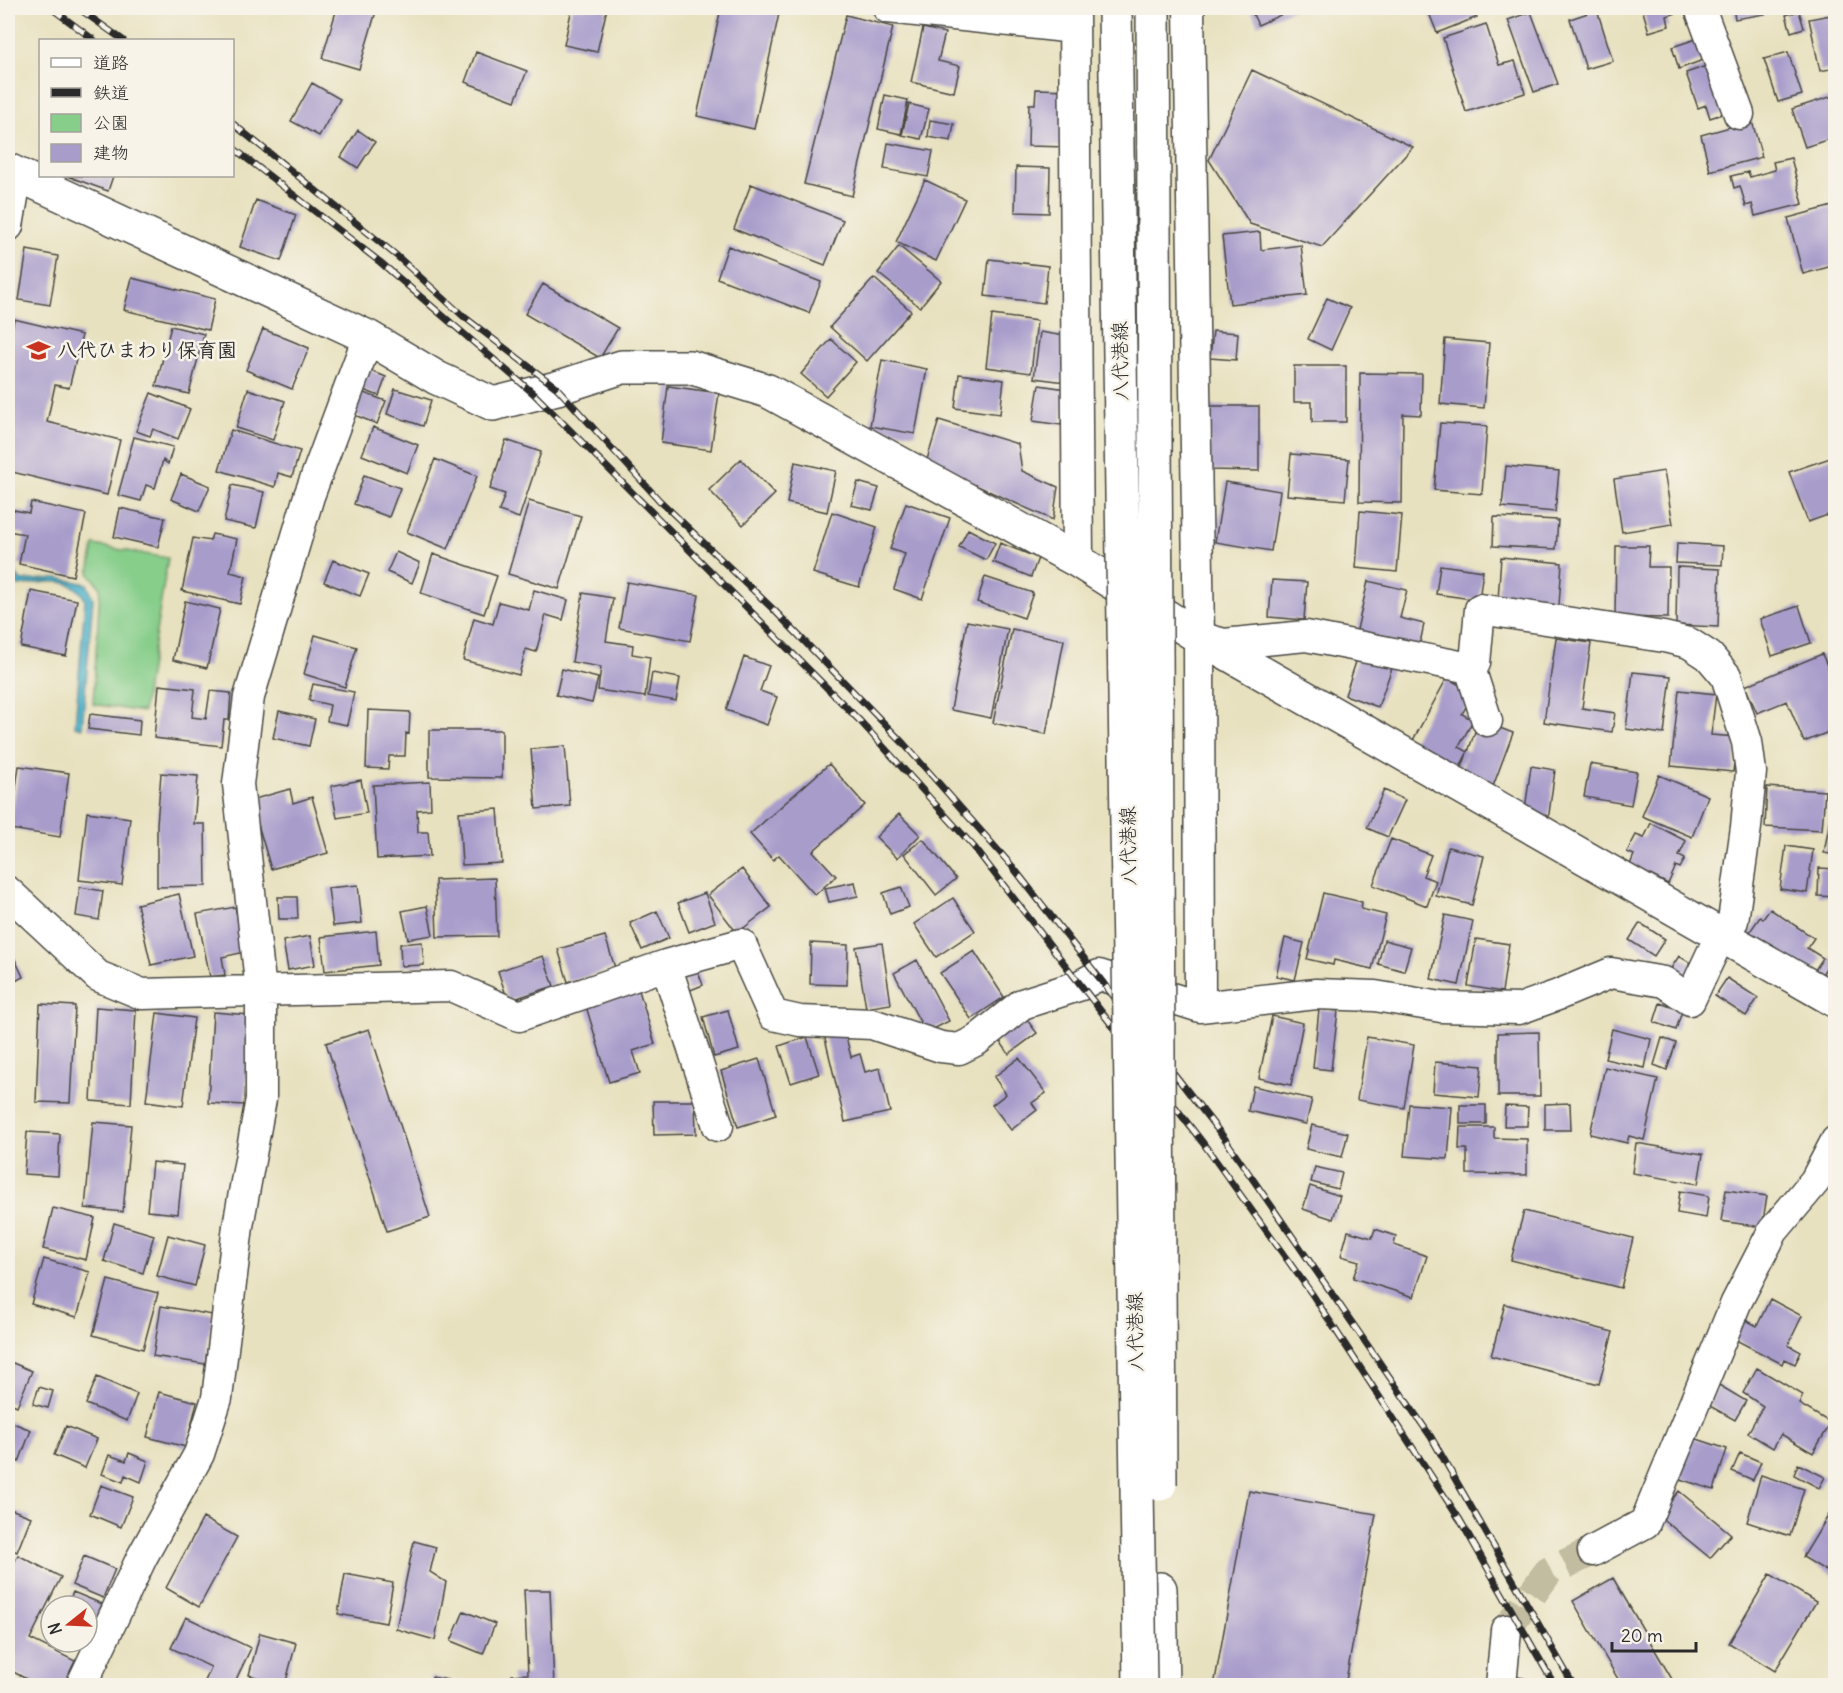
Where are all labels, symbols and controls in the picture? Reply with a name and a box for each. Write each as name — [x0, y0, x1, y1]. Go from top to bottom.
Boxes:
legend — [39, 39, 234, 177]
text: 道路 — [93, 51, 129, 74]
text: 鉄道 — [93, 81, 129, 104]
text: 公園 — [93, 111, 129, 134]
text: 建物 — [93, 141, 129, 164]
street label: 八代港線 — [1106, 321, 1133, 401]
school or university icon: 八代ひまわり保育園 — [26, 337, 52, 363]
place label: 八代ひまわり保育園 — [57, 337, 237, 362]
street label: 八代港線 — [1114, 806, 1141, 886]
street label: 八代港線 — [1121, 1292, 1148, 1372]
north arrow — [39, 1594, 99, 1654]
scale bar — [1612, 1615, 1696, 1653]
text: N — [44, 1620, 66, 1637]
text: 20 m — [1621, 1624, 1663, 1647]

